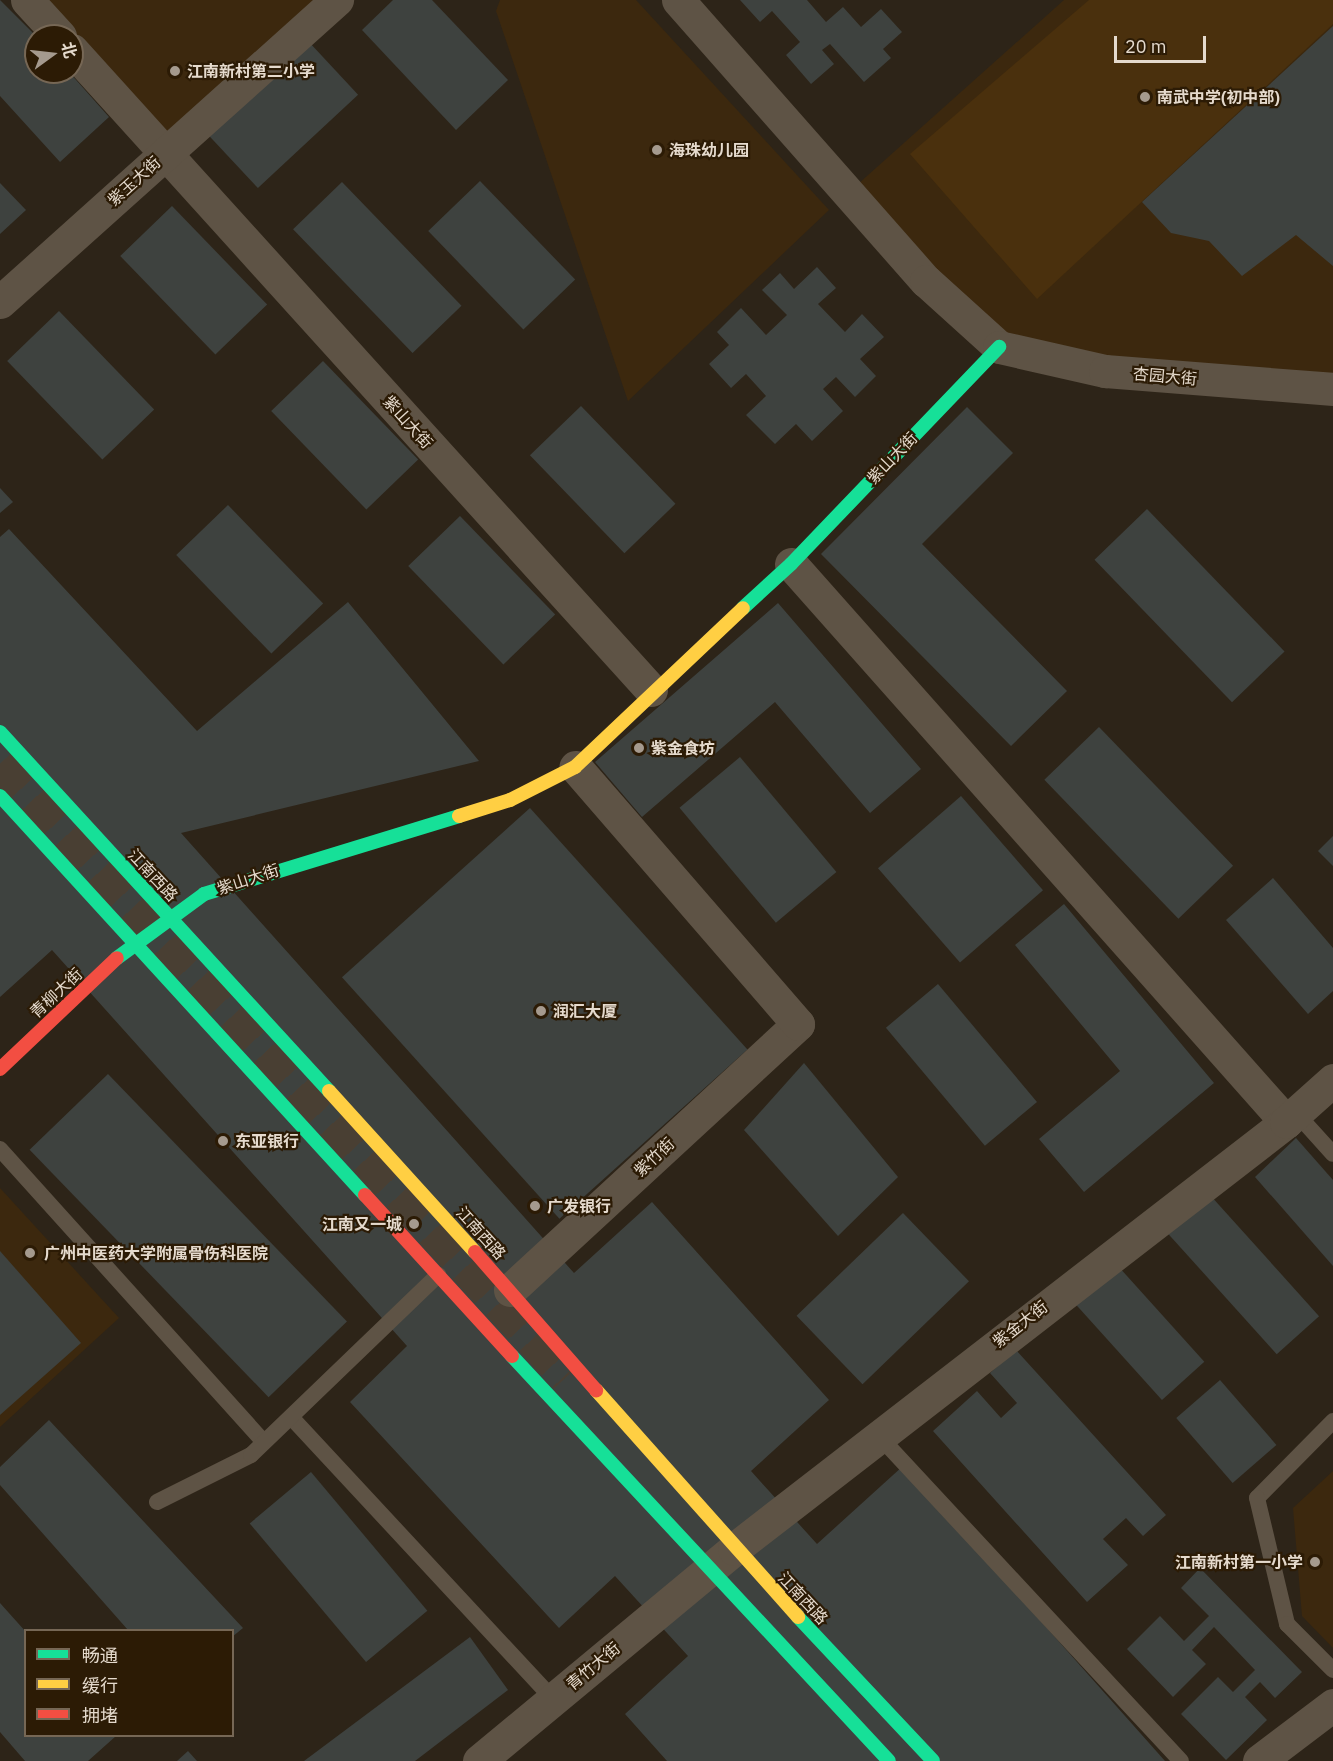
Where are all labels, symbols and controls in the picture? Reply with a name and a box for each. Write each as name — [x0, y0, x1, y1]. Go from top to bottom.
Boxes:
north arrow — [24, 24, 84, 84]
scale bar — [1117, 24, 1208, 62]
text: 20 m — [1125, 35, 1167, 58]
text: 北 — [58, 40, 81, 60]
place label: 江南新村第二小学 — [187, 61, 315, 81]
marker: 江南新村第二小学 — [168, 64, 182, 78]
place label: 南武中学(初中部) — [1157, 87, 1280, 107]
marker: 南武中学(初中部) — [1138, 90, 1152, 104]
place label: 海珠幼儿园 — [669, 140, 749, 160]
marker: 海珠幼儿园 — [650, 143, 664, 157]
street label: 紫玉大街 — [104, 152, 164, 210]
street label: 杏园大街 — [1132, 364, 1198, 388]
street label: 紫山大街 — [379, 392, 437, 452]
street label: 紫山大街 — [863, 428, 921, 488]
place label: 紫金食坊 — [651, 738, 715, 758]
marker: 紫金食坊 — [632, 741, 646, 755]
street label: 江南西路 — [124, 845, 182, 905]
street label: 紫山大街 — [215, 860, 281, 898]
street label: 青柳大街 — [26, 964, 86, 1022]
place label: 润汇大厦 — [553, 1001, 617, 1021]
marker: 润汇大厦 — [534, 1004, 548, 1018]
place label: 东亚银行 — [235, 1131, 299, 1151]
marker: 东亚银行 — [216, 1134, 230, 1148]
street label: 紫竹街 — [630, 1134, 678, 1180]
place label: 广发银行 — [547, 1196, 611, 1216]
marker: 广发银行 — [528, 1199, 542, 1213]
street label: 江南西路 — [452, 1203, 510, 1263]
place label: 江南又一城 — [322, 1214, 402, 1234]
marker: 江南又一城 — [407, 1217, 421, 1231]
place label: 广州中医药大学附属骨伤科医院 — [44, 1243, 268, 1263]
marker: 广州中医药大学附属骨伤科医院 — [21, 1244, 39, 1262]
street label: 紫金大街 — [989, 1297, 1051, 1351]
place label: 江南新村第一小学 — [1175, 1552, 1303, 1572]
marker: 江南新村第一小学 — [1308, 1555, 1322, 1569]
street label: 江南西路 — [774, 1568, 832, 1628]
legend — [24, 1629, 234, 1737]
street label: 青竹大街 — [562, 1638, 624, 1694]
text: 畅通 — [82, 1644, 118, 1667]
text: 缓行 — [82, 1674, 118, 1697]
text: 拥堵 — [82, 1704, 118, 1727]

